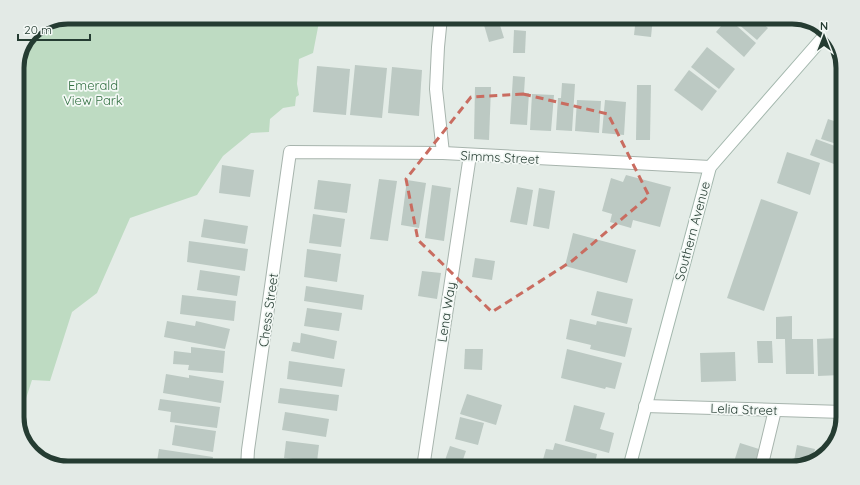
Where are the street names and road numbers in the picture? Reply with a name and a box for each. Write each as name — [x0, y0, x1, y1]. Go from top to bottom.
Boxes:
street label: Simms Street — [460, 147, 540, 167]
street label: Southern Avenue — [671, 180, 713, 282]
street label: Chess Street — [255, 272, 281, 348]
street label: Lena Way — [433, 281, 459, 343]
street label: Lelia Street — [710, 400, 778, 418]

